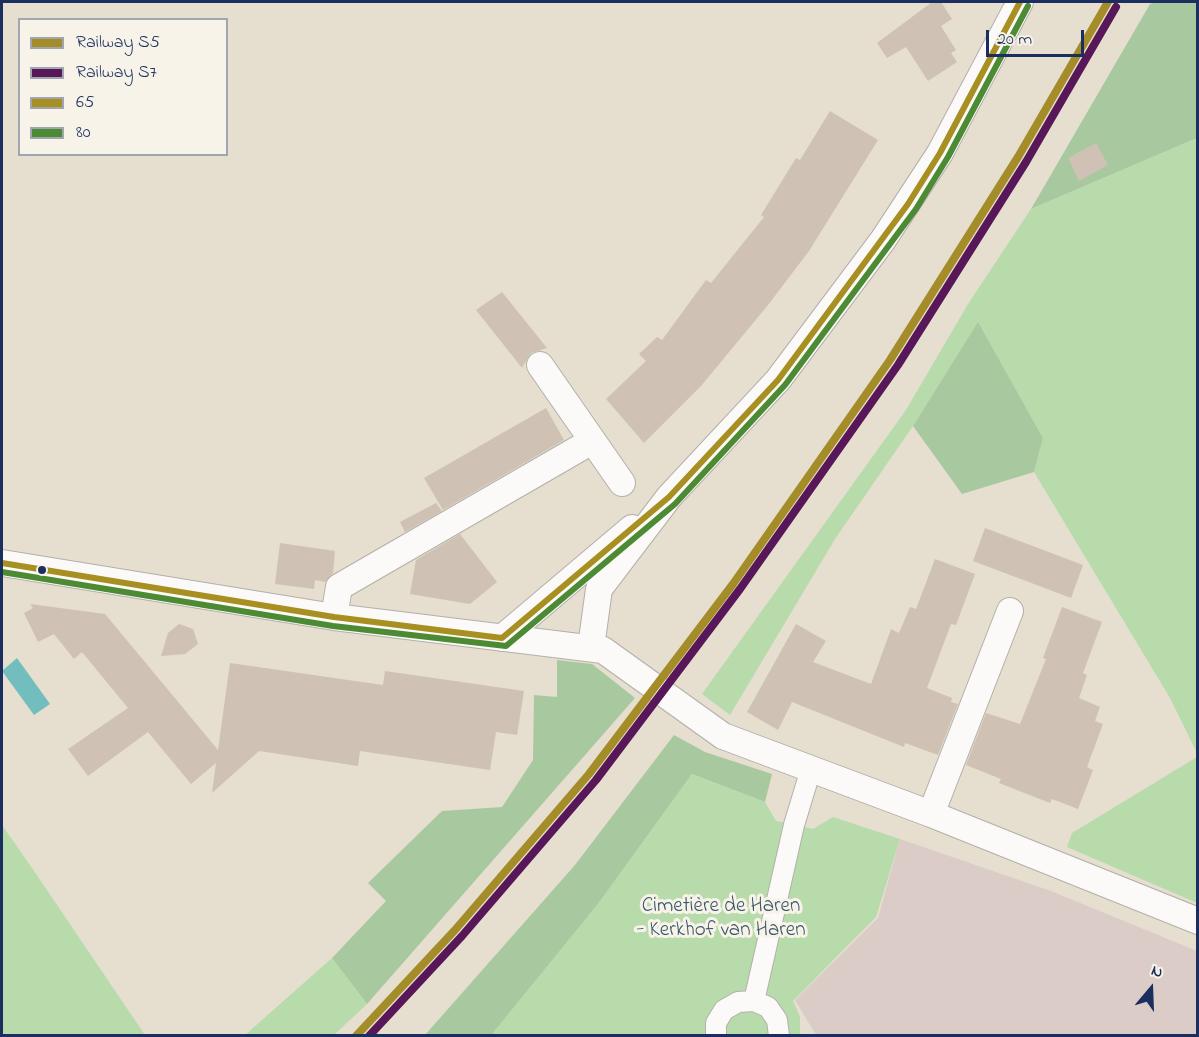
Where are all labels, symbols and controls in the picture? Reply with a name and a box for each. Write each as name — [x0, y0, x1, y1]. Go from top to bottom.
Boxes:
legend — [18, 18, 228, 156]
scale bar — [989, 18, 1086, 56]
text: 20 m — [997, 27, 1032, 53]
text: Railway S5 — [76, 30, 160, 56]
text: Railway S7 — [76, 60, 157, 86]
text: 65 — [76, 90, 94, 116]
text: 80 — [76, 120, 91, 146]
unlabelled marker — [36, 564, 48, 576]
park label: Cimetière de Haren - Kerkhof van Haren — [636, 895, 806, 945]
north arrow — [1121, 959, 1181, 1019]
text: N — [1148, 959, 1166, 985]

